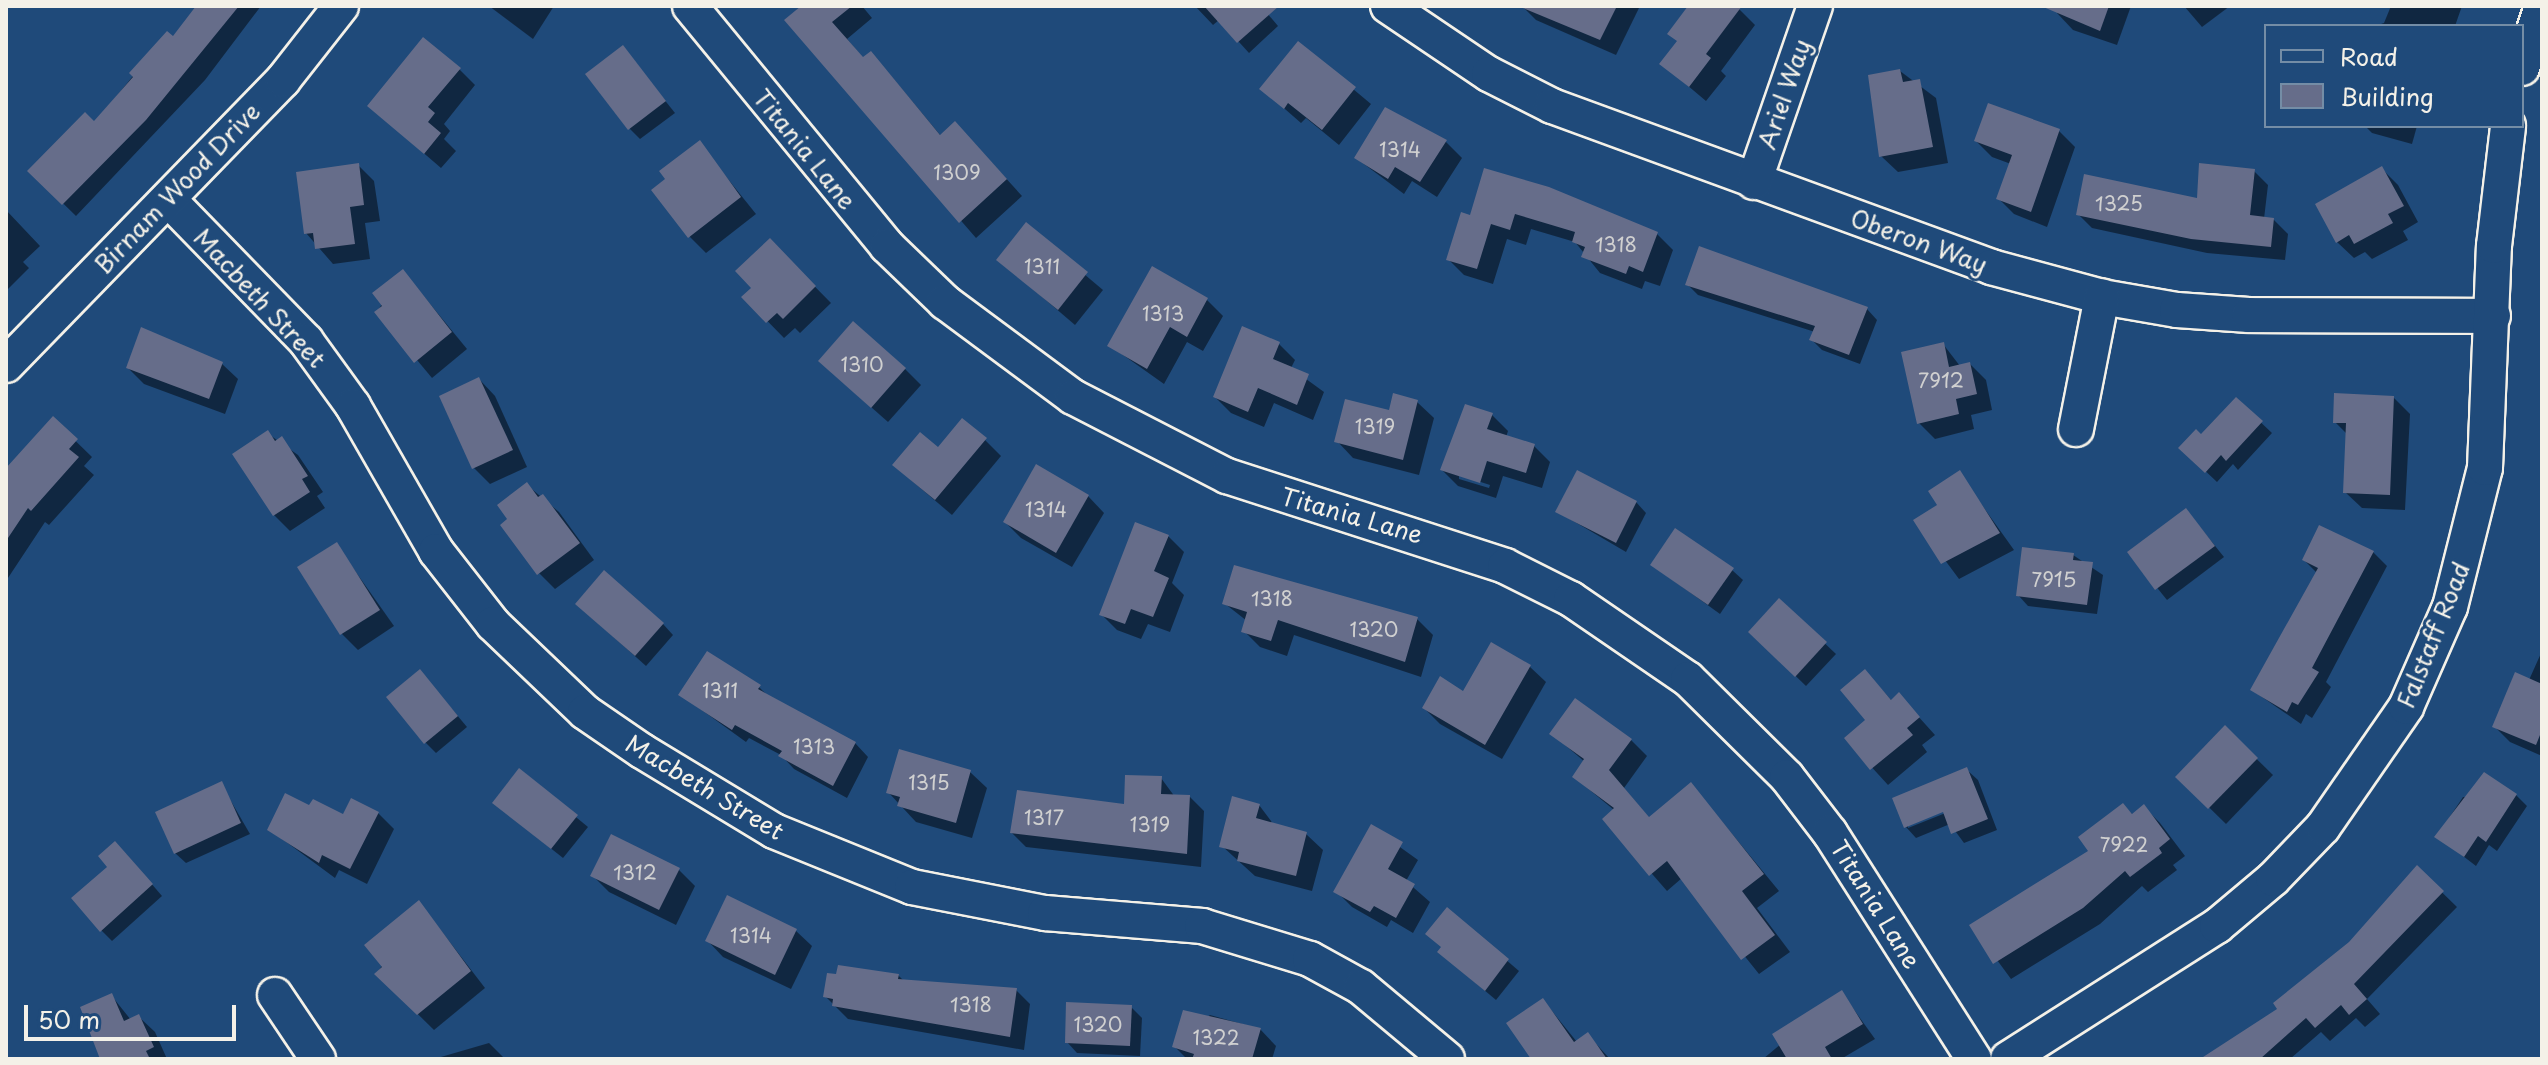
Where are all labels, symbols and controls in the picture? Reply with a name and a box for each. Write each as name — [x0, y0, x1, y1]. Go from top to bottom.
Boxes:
legend — [2264, 24, 2524, 128]
street label: Ariel Way — [1752, 35, 1816, 153]
text: Road — [2340, 38, 2398, 74]
text: Building — [2340, 78, 2434, 114]
street label: Titania Lane — [748, 83, 862, 215]
street label: Birnam Wood Drive — [88, 96, 266, 280]
house number: 1314 — [1379, 137, 1421, 161]
house number: 1309 — [933, 160, 981, 184]
house number: 1325 — [2095, 191, 2143, 215]
street label: Oberon Way — [1847, 203, 1991, 279]
street label: Macbeth Street — [188, 222, 332, 374]
house number: 1318 — [1595, 232, 1637, 256]
house number: 1311 — [1024, 254, 1060, 278]
house number: 1313 — [1142, 301, 1184, 325]
house number: 1310 — [840, 352, 884, 376]
house number: 7912 — [1918, 368, 1964, 392]
house number: 1319 — [1355, 414, 1395, 438]
street label: Titania Lane — [1278, 481, 1426, 549]
house number: 1314 — [1025, 497, 1067, 521]
street label: Falstaff Road — [2391, 558, 2475, 712]
house number: 7915 — [2031, 567, 2077, 591]
house number: 1318 — [1251, 586, 1293, 610]
house number: 1320 — [1350, 617, 1398, 641]
house number: 1311 — [702, 678, 738, 702]
street label: Macbeth Street — [620, 728, 790, 846]
house number: 1313 — [793, 734, 835, 758]
house number: 1315 — [908, 770, 950, 794]
house number: 1317 — [1024, 805, 1064, 829]
house number: 1319 — [1130, 812, 1170, 836]
house number: 7922 — [2100, 832, 2148, 856]
street label: Titania Lane — [1825, 834, 1927, 974]
house number: 1312 — [613, 860, 657, 884]
house number: 1314 — [730, 923, 772, 947]
scale bar — [28, 989, 240, 1039]
house number: 1318 — [950, 992, 992, 1016]
text: 50 m — [38, 1001, 100, 1037]
house number: 1320 — [1074, 1012, 1122, 1036]
house number: 1322 — [1192, 1025, 1240, 1049]

